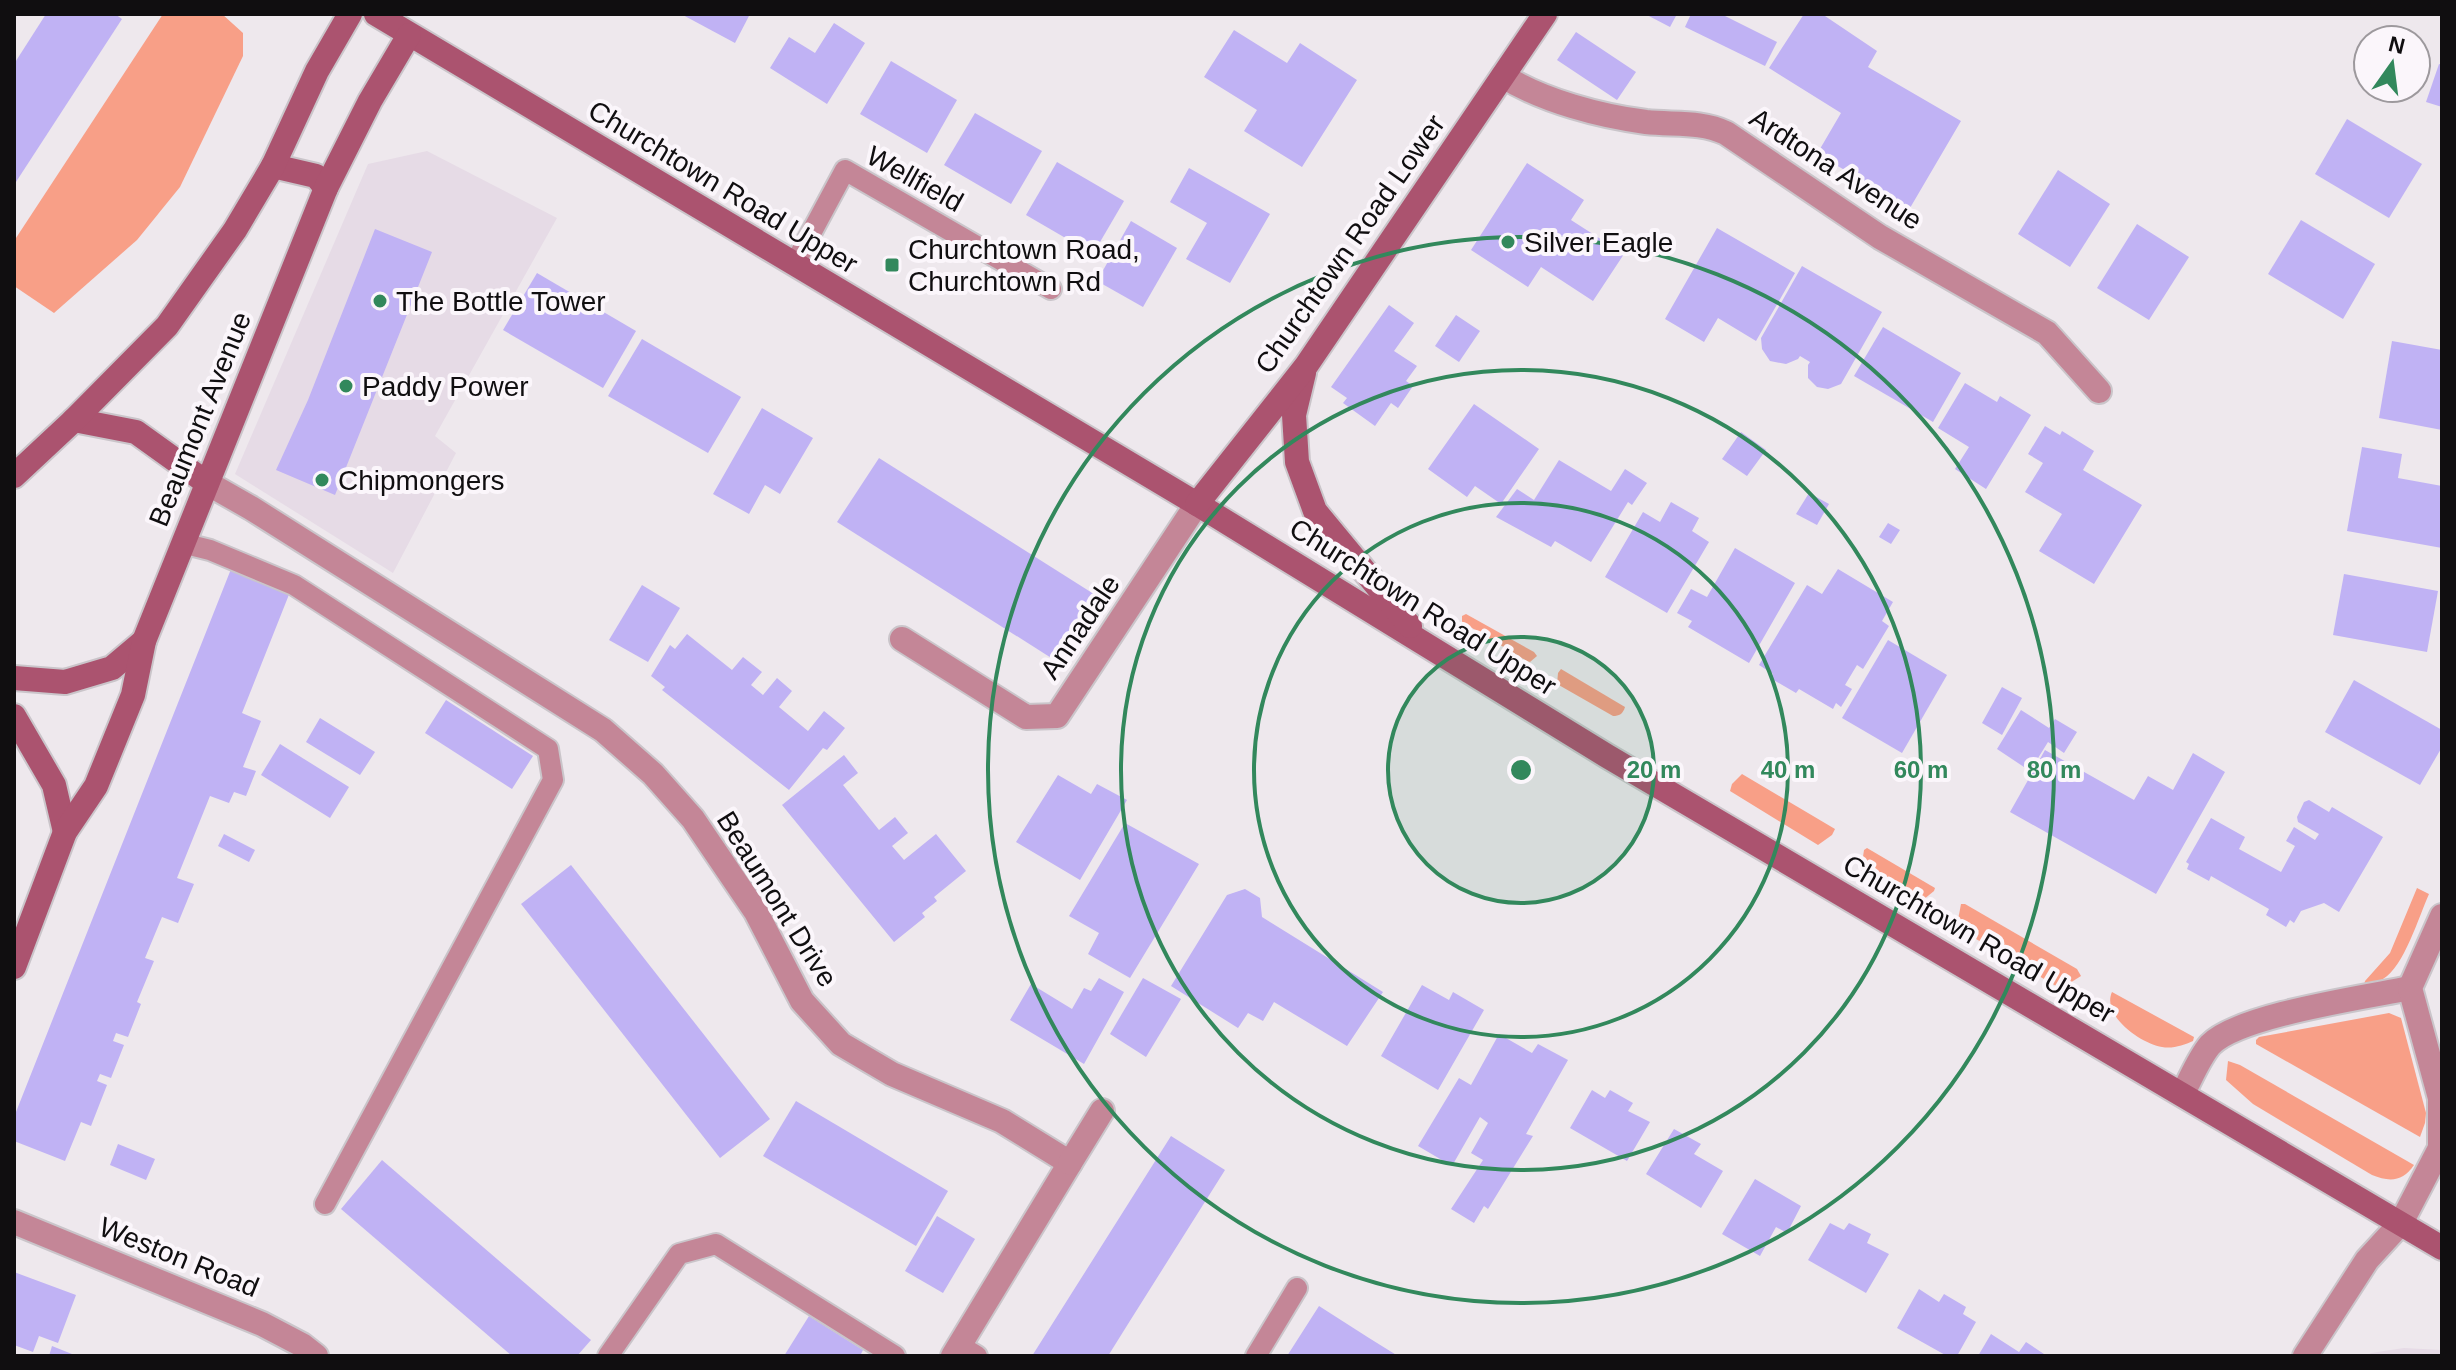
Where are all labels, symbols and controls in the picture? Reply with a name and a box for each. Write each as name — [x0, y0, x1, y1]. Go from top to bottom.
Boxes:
north arrow — [2352, 24, 2432, 104]
text: N — [2386, 31, 2407, 59]
street label: Churchtown Road Upper — [583, 94, 863, 280]
street label: Ardtona Avenue — [1744, 102, 1928, 236]
street label: Churchtown Road Lower — [1249, 109, 1451, 379]
street label: Wellfield — [861, 140, 969, 218]
place label: Silver Eagle — [1524, 227, 1673, 258]
marker: Silver Eagle — [1499, 233, 1517, 251]
place label: Churchtown Road, Churchtown Rd — [908, 234, 1140, 297]
marker: Churchtown Road, Churchtown Rd — [883, 256, 901, 274]
place label: The Bottle Tower — [396, 286, 606, 317]
marker: The Bottle Tower — [371, 292, 389, 310]
street label: Beaumont Avenue — [143, 307, 257, 531]
place label: Paddy Power — [362, 371, 529, 402]
marker: Paddy Power — [337, 377, 355, 395]
place label: Chipmongers — [338, 465, 505, 496]
marker: Chipmongers — [313, 471, 331, 489]
street label: Churchtown Road Upper — [1284, 512, 1562, 702]
street label: Annadale — [1034, 569, 1126, 685]
centre of rings — [1507, 756, 1535, 784]
text: 20 m — [1627, 756, 1681, 783]
text: 40 m — [1761, 756, 1815, 783]
text: 60 m — [1894, 756, 1948, 783]
text: 80 m — [2027, 756, 2081, 783]
street label: Beaumont Drive — [711, 806, 843, 992]
street label: Churchtown Road Upper — [1838, 849, 2120, 1029]
street label: Weston Road — [95, 1211, 263, 1303]

